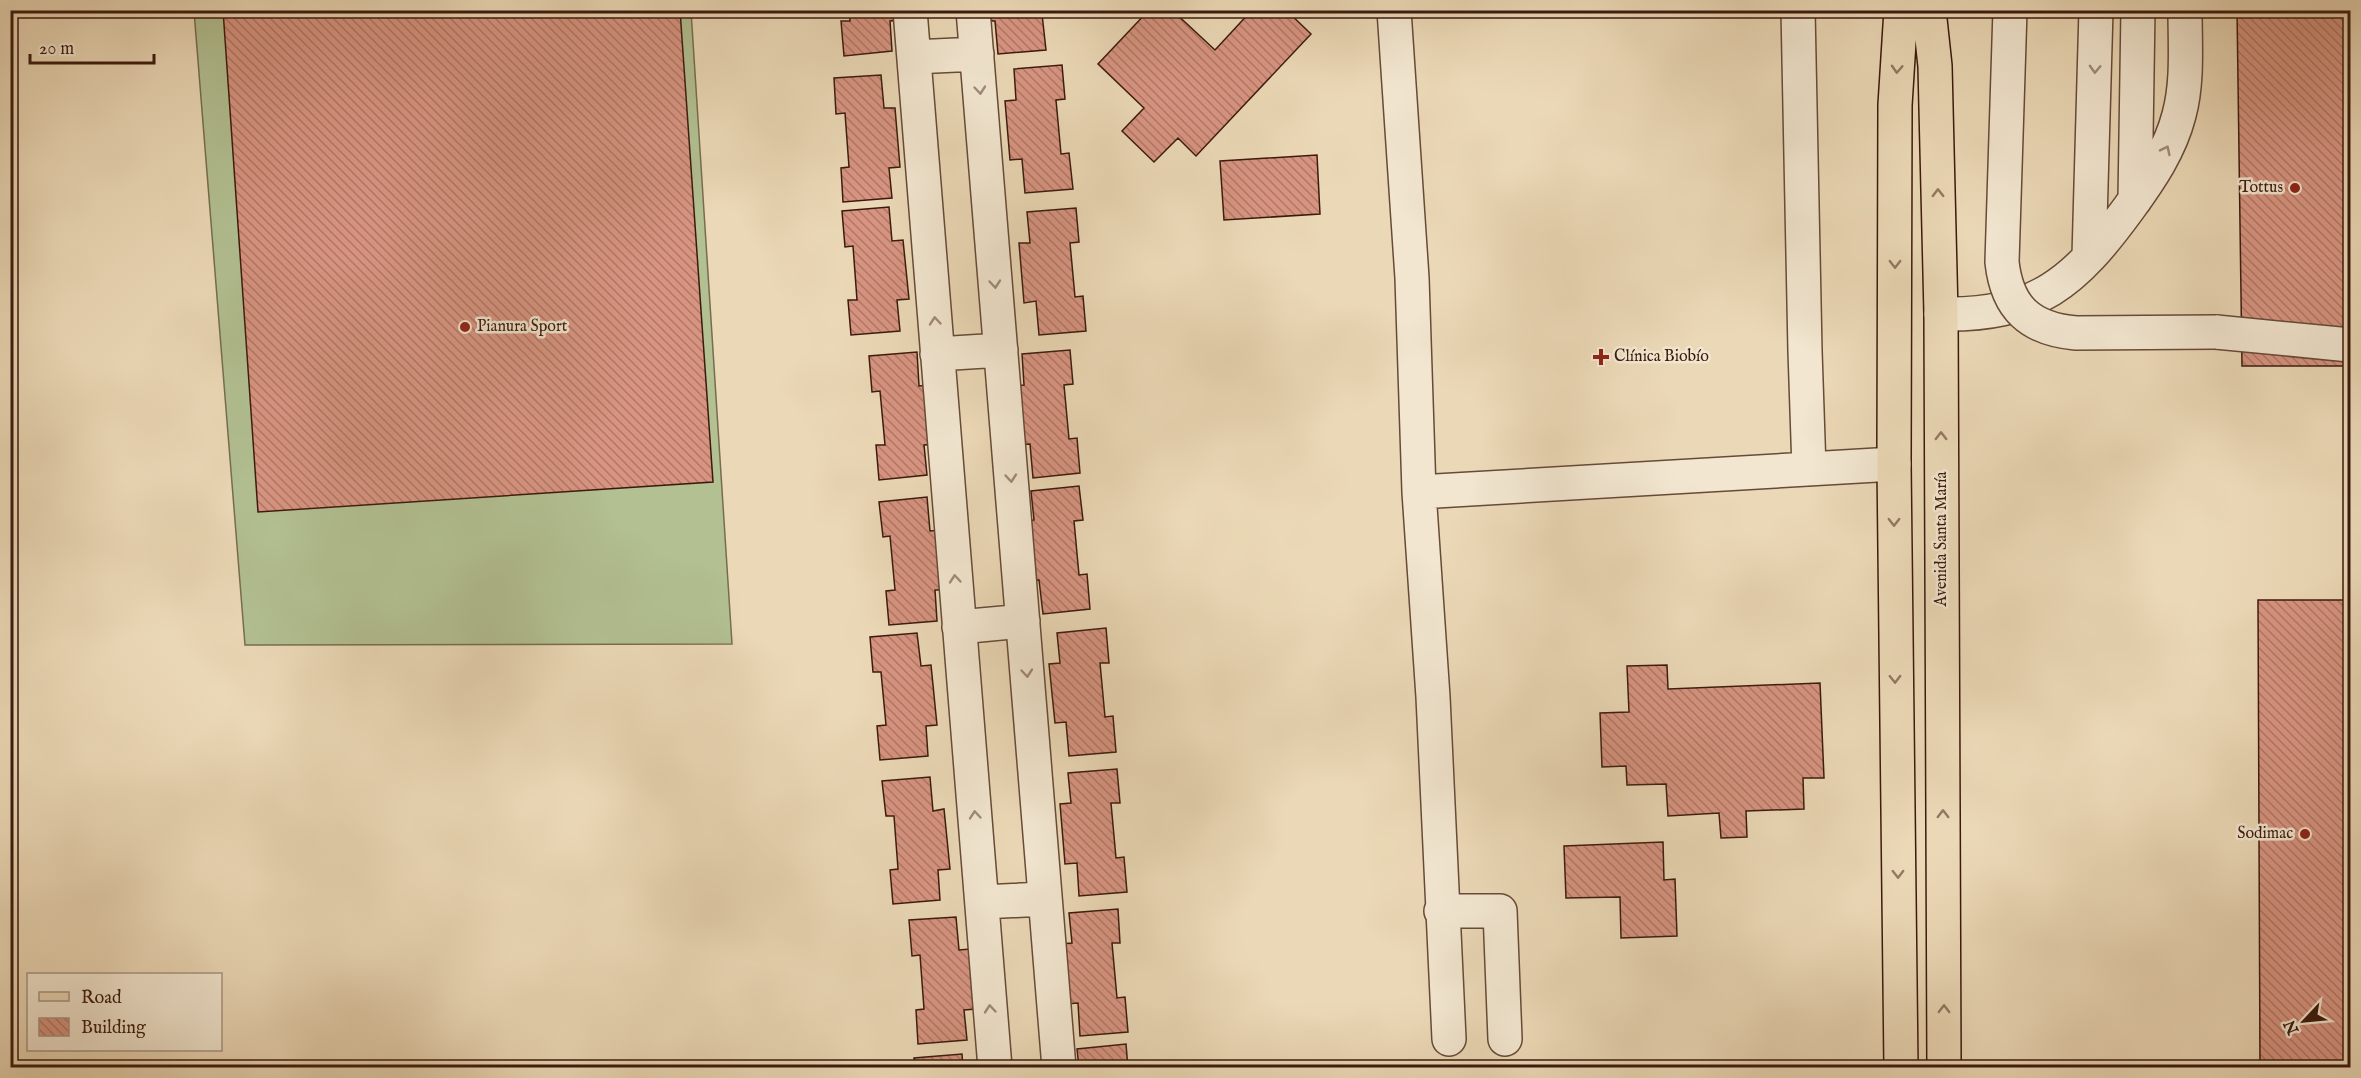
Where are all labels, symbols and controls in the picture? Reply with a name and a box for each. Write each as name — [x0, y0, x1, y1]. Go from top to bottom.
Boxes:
scale bar — [30, 27, 154, 65]
text: 20 m — [39, 38, 74, 61]
one-way arrow — [1891, 64, 1904, 73]
one-way arrow — [2088, 64, 2101, 73]
one-way arrow — [973, 85, 986, 94]
one-way arrow — [2159, 146, 2170, 157]
place label: Tottus — [2239, 178, 2283, 198]
marker: Tottus — [2288, 181, 2302, 195]
one-way arrow — [1932, 188, 1945, 197]
one-way arrow — [1889, 259, 1901, 268]
one-way arrow — [988, 280, 1001, 289]
place label: Pianura Sport — [477, 317, 568, 337]
one-way arrow — [929, 317, 942, 326]
marker: Pianura Sport — [458, 320, 472, 334]
place label: Clínica Biobío — [1614, 347, 1709, 367]
marker: Clínica Biobío — [1592, 348, 1610, 366]
one-way arrow — [1935, 432, 1947, 441]
street label: Avenida Santa María — [1932, 471, 1952, 608]
one-way arrow — [1004, 474, 1017, 483]
one-way arrow — [1888, 518, 1900, 527]
one-way arrow — [949, 574, 962, 583]
one-way arrow — [1020, 668, 1033, 677]
one-way arrow — [1889, 674, 1902, 683]
one-way arrow — [968, 810, 981, 819]
one-way arrow — [1937, 810, 1949, 819]
place label: Sodimac — [2237, 824, 2293, 844]
marker: Sodimac — [2298, 827, 2312, 841]
one-way arrow — [1892, 869, 1905, 878]
legend — [27, 973, 222, 1051]
text: Road — [81, 987, 122, 1010]
north arrow — [2274, 991, 2334, 1051]
one-way arrow — [984, 1005, 997, 1014]
one-way arrow — [1938, 1005, 1950, 1014]
text: N — [2280, 1016, 2305, 1038]
text: Building — [81, 1017, 146, 1040]

